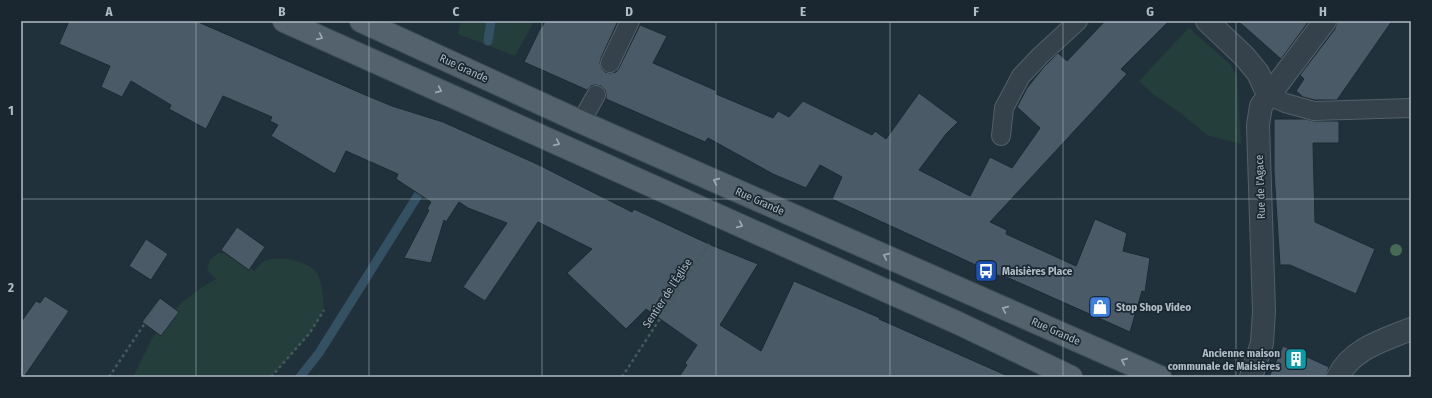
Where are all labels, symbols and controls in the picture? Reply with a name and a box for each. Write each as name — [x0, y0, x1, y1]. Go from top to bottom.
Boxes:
text: A — [104, 4, 113, 19]
text: B — [278, 4, 286, 19]
text: C — [453, 4, 460, 19]
text: D — [625, 4, 633, 19]
text: E — [800, 4, 806, 19]
text: F — [973, 4, 979, 19]
text: G — [1146, 4, 1154, 19]
text: H — [1319, 4, 1327, 19]
one-way arrow — [316, 32, 323, 40]
street label: Rue Grande — [437, 52, 490, 85]
one-way arrow — [434, 85, 442, 93]
text: 1 — [8, 103, 14, 118]
one-way arrow — [553, 138, 561, 146]
street label: Rue de l'Agace — [1253, 155, 1268, 219]
one-way arrow — [713, 178, 720, 186]
street label: Rue Grande — [733, 185, 786, 218]
one-way arrow — [736, 220, 743, 228]
one-way arrow — [883, 253, 890, 261]
street label: Sentier de l’Église — [639, 256, 695, 330]
bus stop icon: Maisières Place — [973, 258, 999, 284]
place label: Maisières Place — [1002, 265, 1073, 278]
text: 2 — [7, 280, 14, 295]
shop icon: Stop Shop Video — [1087, 294, 1113, 320]
place label: Stop Shop Video — [1116, 301, 1191, 314]
one-way arrow — [1002, 306, 1010, 314]
street label: Rue Grande — [1029, 315, 1082, 348]
building icon: Ancienne maison communale de Maisières — [1283, 346, 1309, 372]
place label: Ancienne maison communale de Maisières — [1168, 347, 1280, 373]
one-way arrow — [1121, 358, 1129, 366]

